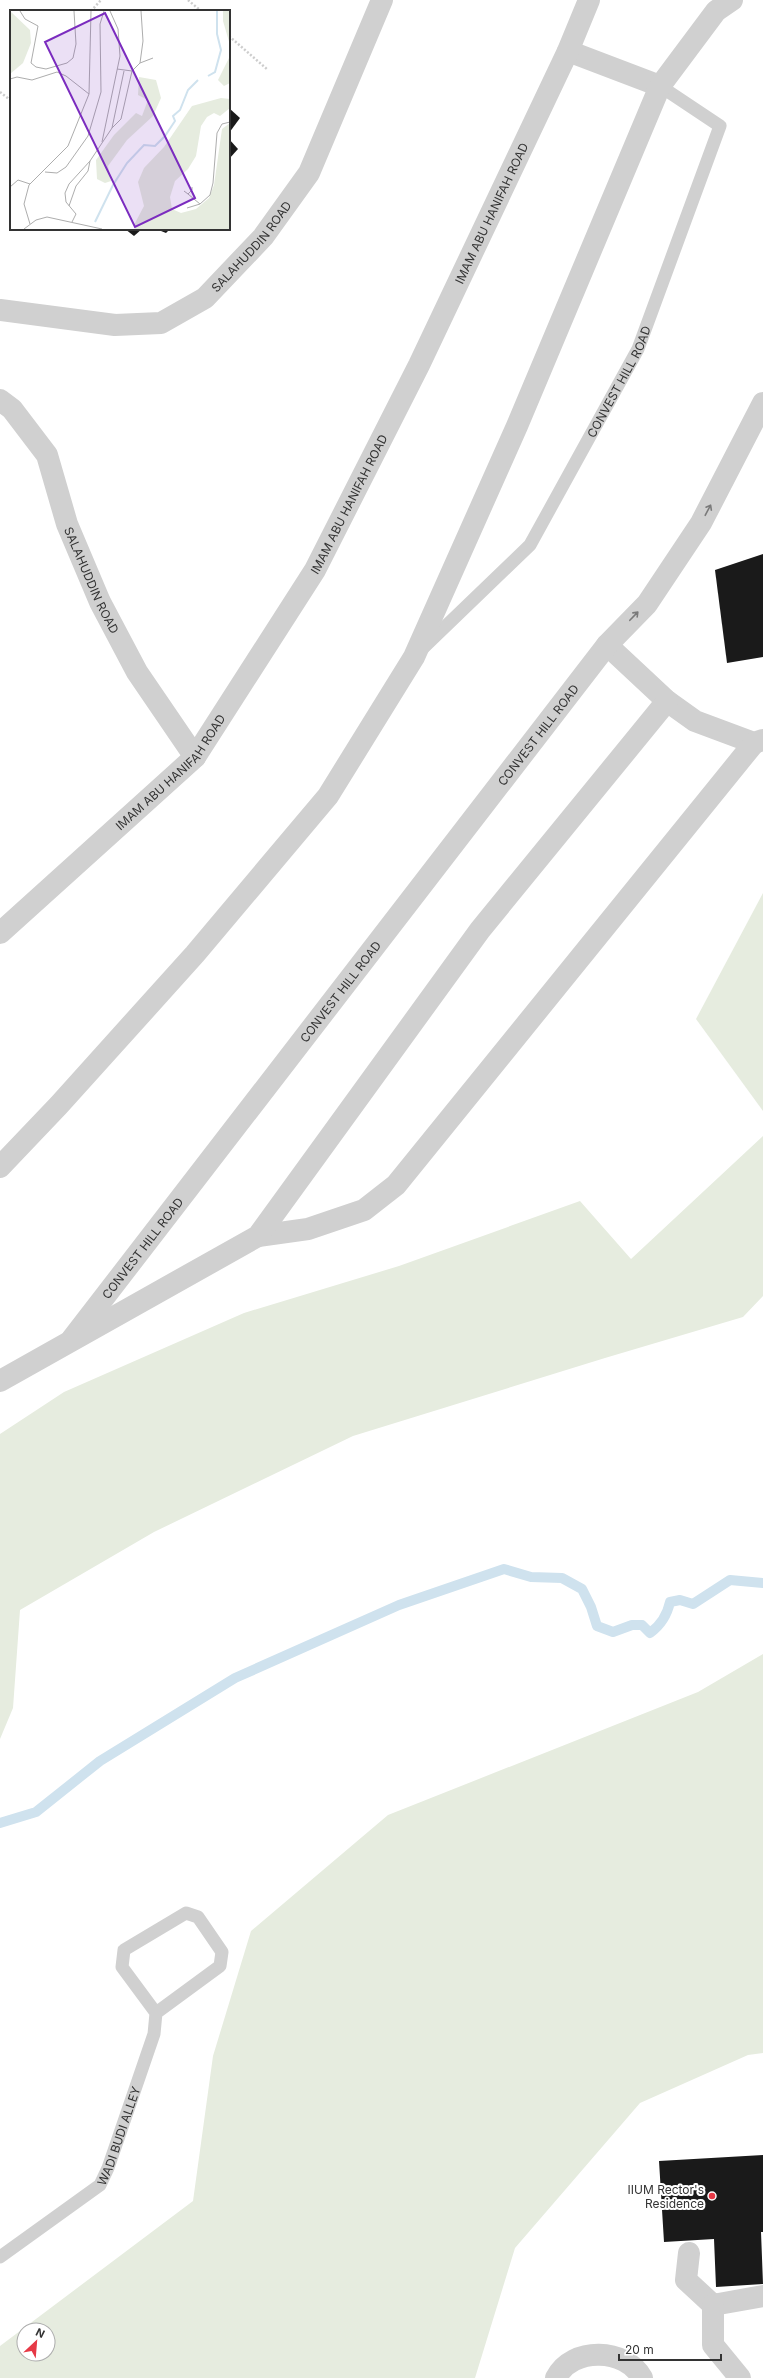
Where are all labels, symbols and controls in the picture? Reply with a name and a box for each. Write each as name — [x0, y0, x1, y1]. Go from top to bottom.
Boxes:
inset map — [10, 10, 230, 230]
street label: IMAM ABU HANIFAH ROAD — [451, 140, 531, 286]
street label: SALAHUDDIN ROAD — [208, 198, 294, 295]
street label: CONVEST HILL ROAD — [583, 324, 653, 440]
street label: IMAM ABU HANIFAH ROAD — [307, 432, 390, 577]
one-way arrow — [705, 504, 712, 516]
street label: SALAHUDDIN ROAD — [62, 524, 123, 636]
one-way arrow — [629, 612, 638, 622]
street label: CONVEST HILL ROAD — [494, 681, 582, 788]
street label: IMAM ABU HANIFAH ROAD — [112, 711, 228, 833]
street label: CONVEST HILL ROAD — [296, 938, 384, 1045]
street label: CONVEST HILL ROAD — [98, 1194, 186, 1302]
street label: WADI BUDI ALLEY — [94, 2084, 143, 2188]
place label: IIUM Rector's Residence — [628, 2182, 704, 2211]
marker: IIUM Rector's Residence — [707, 2191, 717, 2201]
north arrow — [16, 2322, 56, 2362]
text: N — [34, 2325, 47, 2341]
scale bar — [619, 2336, 721, 2362]
text: 20 m — [625, 2342, 654, 2357]

